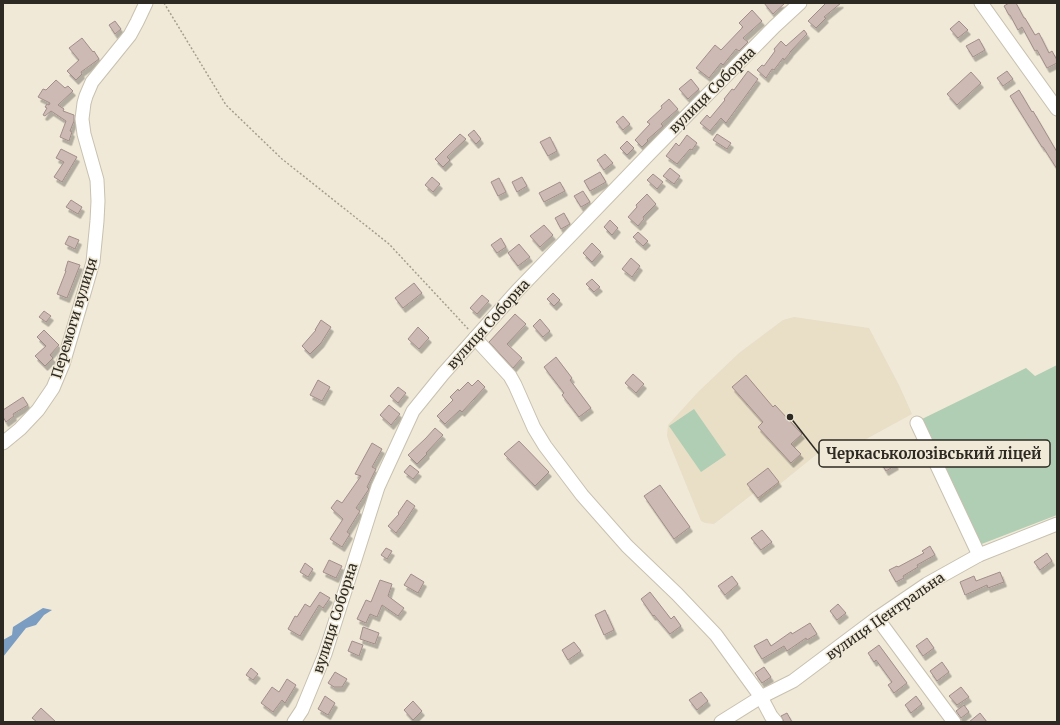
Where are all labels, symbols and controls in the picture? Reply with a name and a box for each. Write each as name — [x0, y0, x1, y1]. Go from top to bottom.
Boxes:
street label: вулиця Соборна — [665, 43, 759, 137]
street label: Перемоги вулиця — [47, 255, 101, 381]
street label: вулиця Соборна — [443, 275, 534, 373]
callout: Черкаськолозівський ліцей — [819, 440, 1050, 467]
text: Черкаськолозівський ліцей — [826, 444, 1042, 463]
street label: вулиця Соборна — [309, 560, 362, 676]
street label: вулиця Центральна — [822, 568, 948, 664]

